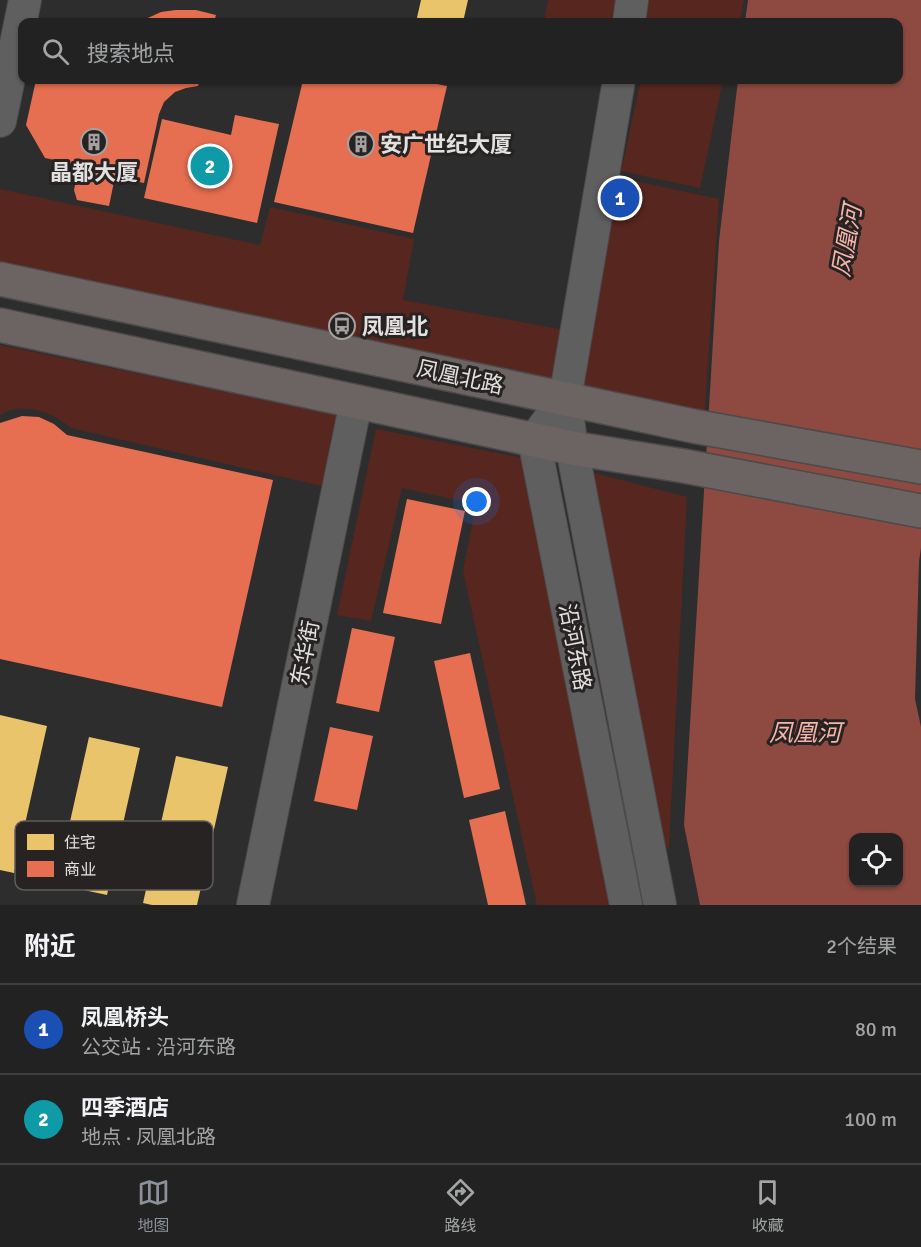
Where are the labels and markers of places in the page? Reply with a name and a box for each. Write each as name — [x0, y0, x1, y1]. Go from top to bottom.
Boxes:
building icon: 晶都大厦 — [79, 127, 109, 157]
building icon: 安广世纪大厦 — [346, 129, 376, 159]
place label: 安广世纪大厦 — [380, 131, 512, 158]
pin: 2 — [190, 144, 230, 188]
place label: 晶都大厦 — [50, 159, 138, 186]
pin: 1 — [600, 176, 640, 220]
bus stop icon: 凤凰北 — [327, 311, 357, 341]
place label: 凤凰北 — [362, 313, 428, 340]

